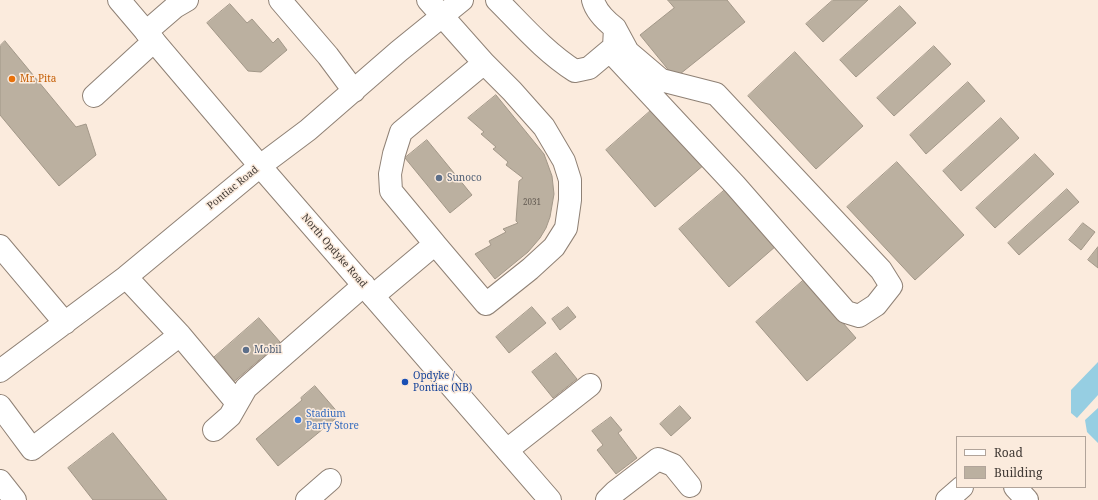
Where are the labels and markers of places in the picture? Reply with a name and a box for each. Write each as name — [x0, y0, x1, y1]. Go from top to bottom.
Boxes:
place label: Mr. Pita — [20, 73, 56, 85]
marker: Mr. Pita — [7, 74, 17, 84]
place label: Sunoco — [447, 172, 482, 184]
marker: Sunoco — [434, 173, 444, 183]
place label: Mobil — [254, 344, 282, 356]
marker: Mobil — [241, 345, 251, 355]
place label: Opdyke / Pontiac (NB) — [413, 370, 472, 394]
marker: Opdyke / Pontiac (NB) — [400, 377, 410, 387]
place label: Stadium Party Store — [306, 408, 359, 432]
marker: Stadium Party Store — [293, 415, 303, 425]

